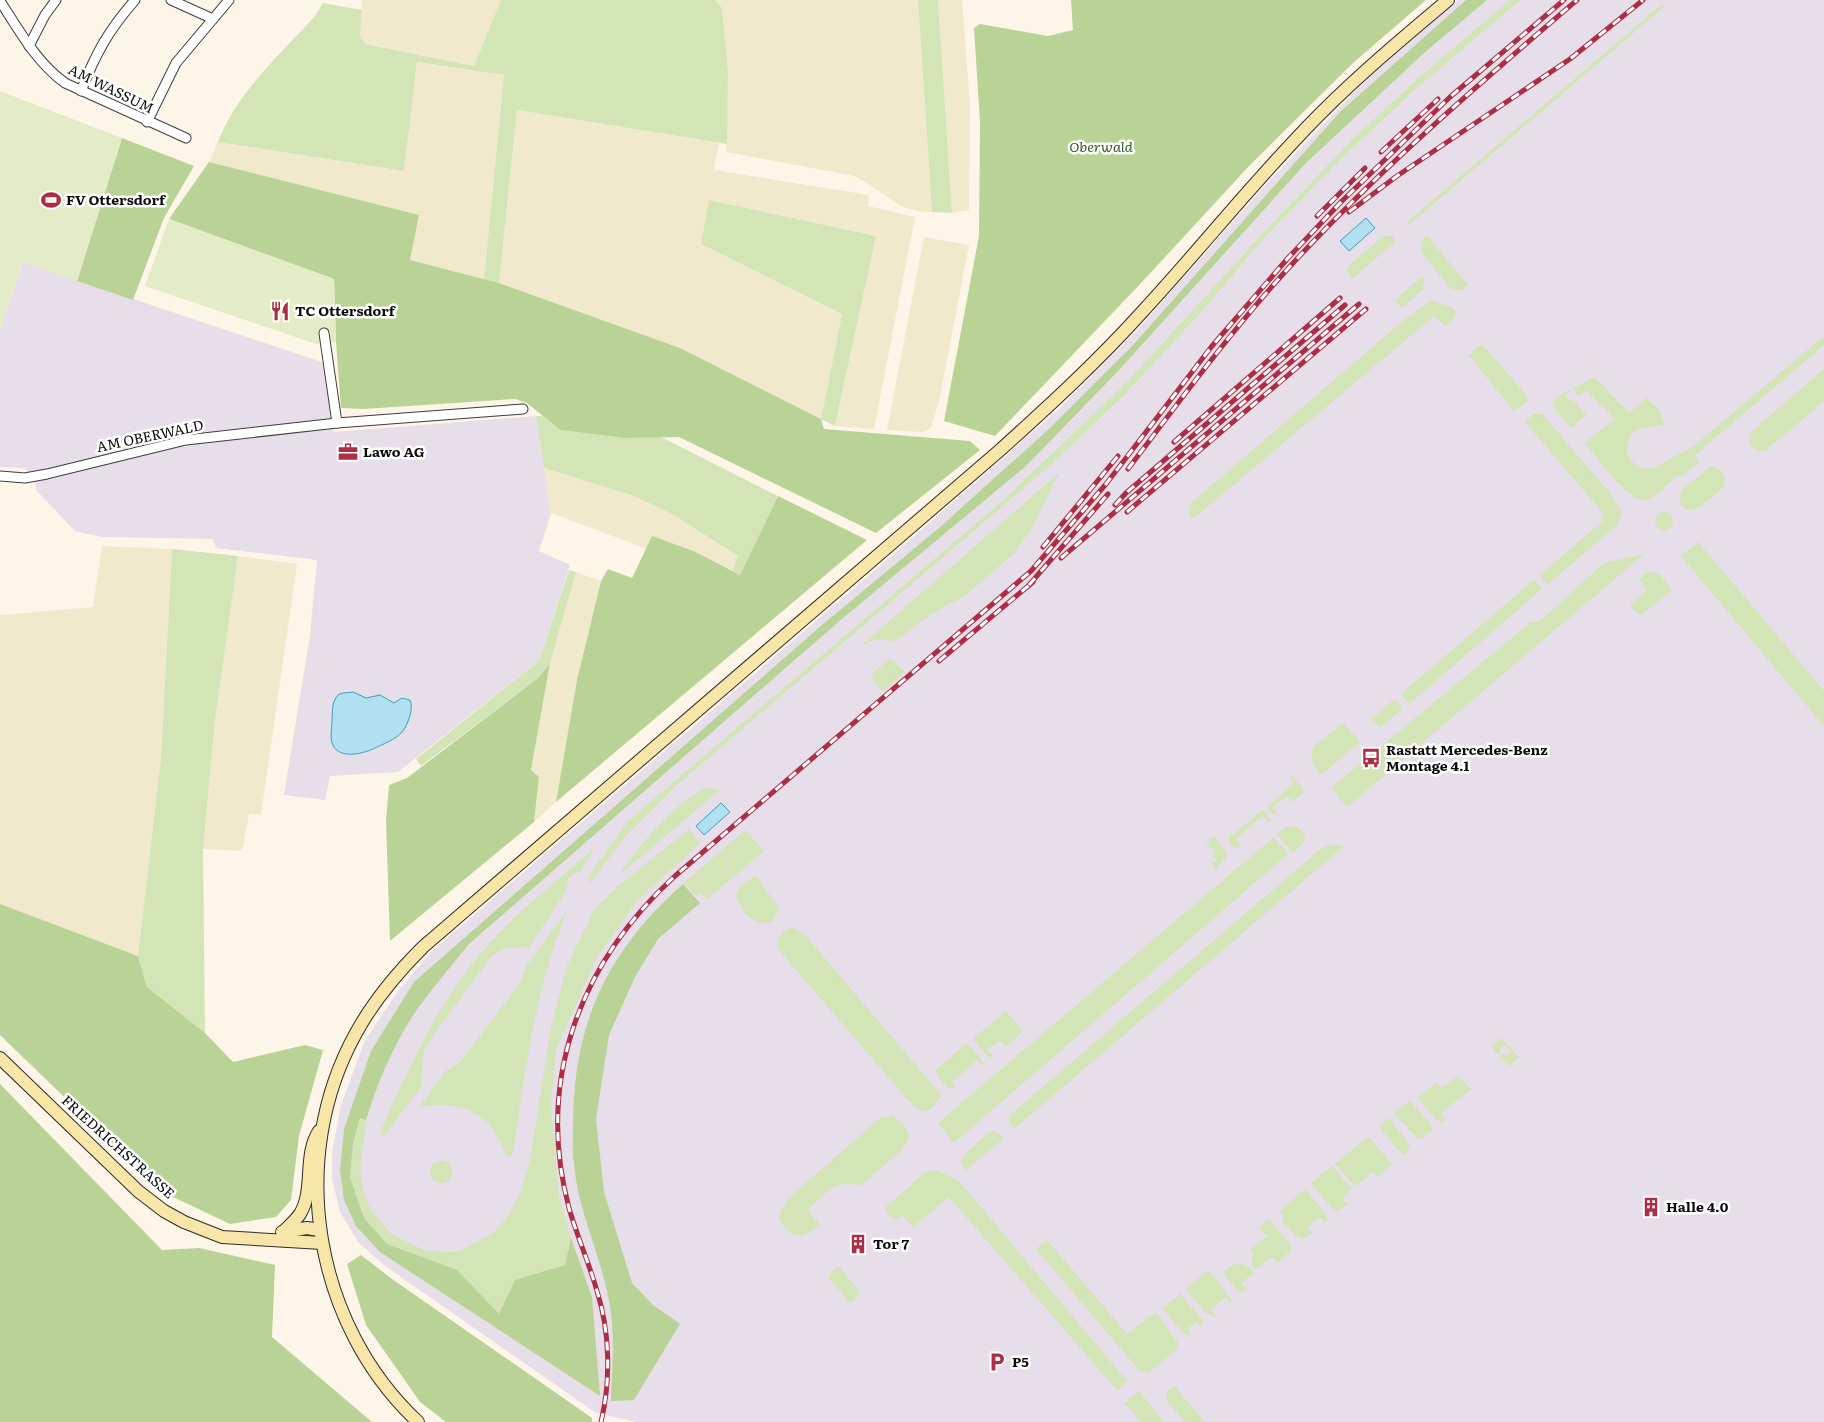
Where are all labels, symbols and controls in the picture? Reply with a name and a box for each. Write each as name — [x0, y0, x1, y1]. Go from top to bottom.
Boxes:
street label: AM WASSUM — [65, 59, 158, 118]
park label: Oberwald — [1069, 136, 1133, 156]
sports icon: FV Ottersdorf — [40, 189, 62, 211]
place label: FV Ottersdorf — [66, 189, 167, 209]
restaurant icon: TC Ottersdorf — [269, 300, 291, 322]
place label: TC Ottersdorf — [295, 300, 397, 320]
street label: AM OBERWALD — [95, 414, 205, 456]
office icon: Lawo AG — [337, 441, 359, 463]
place label: Lawo AG — [363, 441, 425, 461]
place label: Rastatt Mercedes-Benz Montage 4.1 — [1386, 739, 1548, 775]
bus stop icon: Rastatt Mercedes-Benz Montage 4.1 — [1360, 747, 1382, 769]
street label: FRIEDRICHSTRASSE — [58, 1090, 180, 1203]
building icon: Halle 4.0 — [1640, 1196, 1662, 1218]
place label: Halle 4.0 — [1666, 1196, 1729, 1216]
building icon: Tor 7 — [847, 1233, 869, 1255]
place label: Tor 7 — [873, 1233, 910, 1253]
parking icon: P5 — [986, 1351, 1008, 1373]
place label: P5 — [1012, 1351, 1029, 1371]

